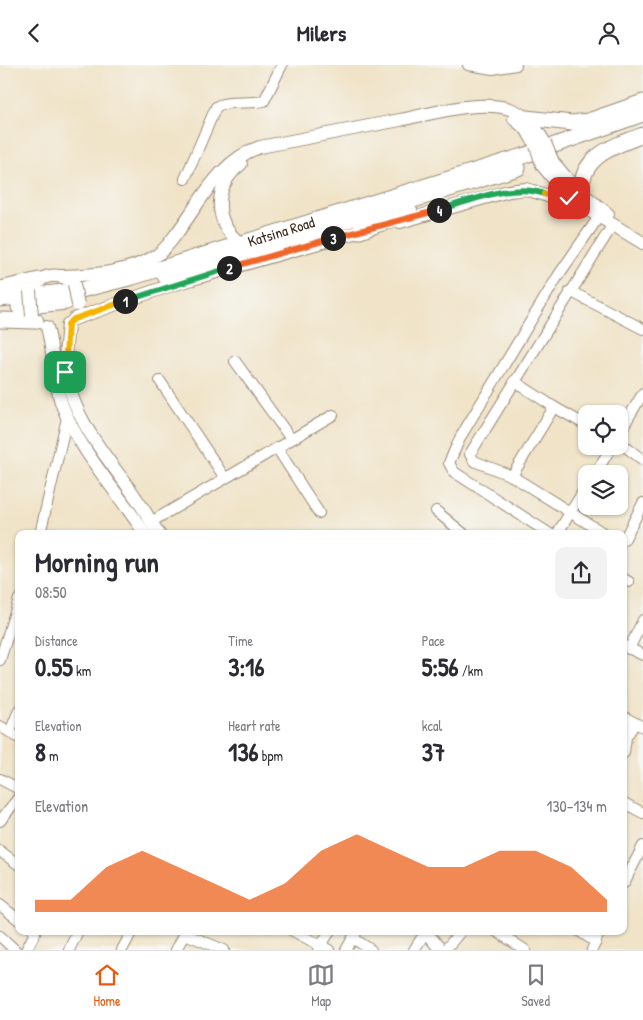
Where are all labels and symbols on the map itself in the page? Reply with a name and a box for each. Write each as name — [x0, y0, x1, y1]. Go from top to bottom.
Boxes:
pin — [548, 177, 590, 219]
pin: 4 — [426, 197, 452, 223]
street label: Katsina Road — [245, 211, 317, 251]
pin: 3 — [320, 225, 346, 251]
pin: 2 — [216, 255, 242, 281]
pin: 1 — [112, 289, 138, 313]
pin — [44, 351, 86, 393]

